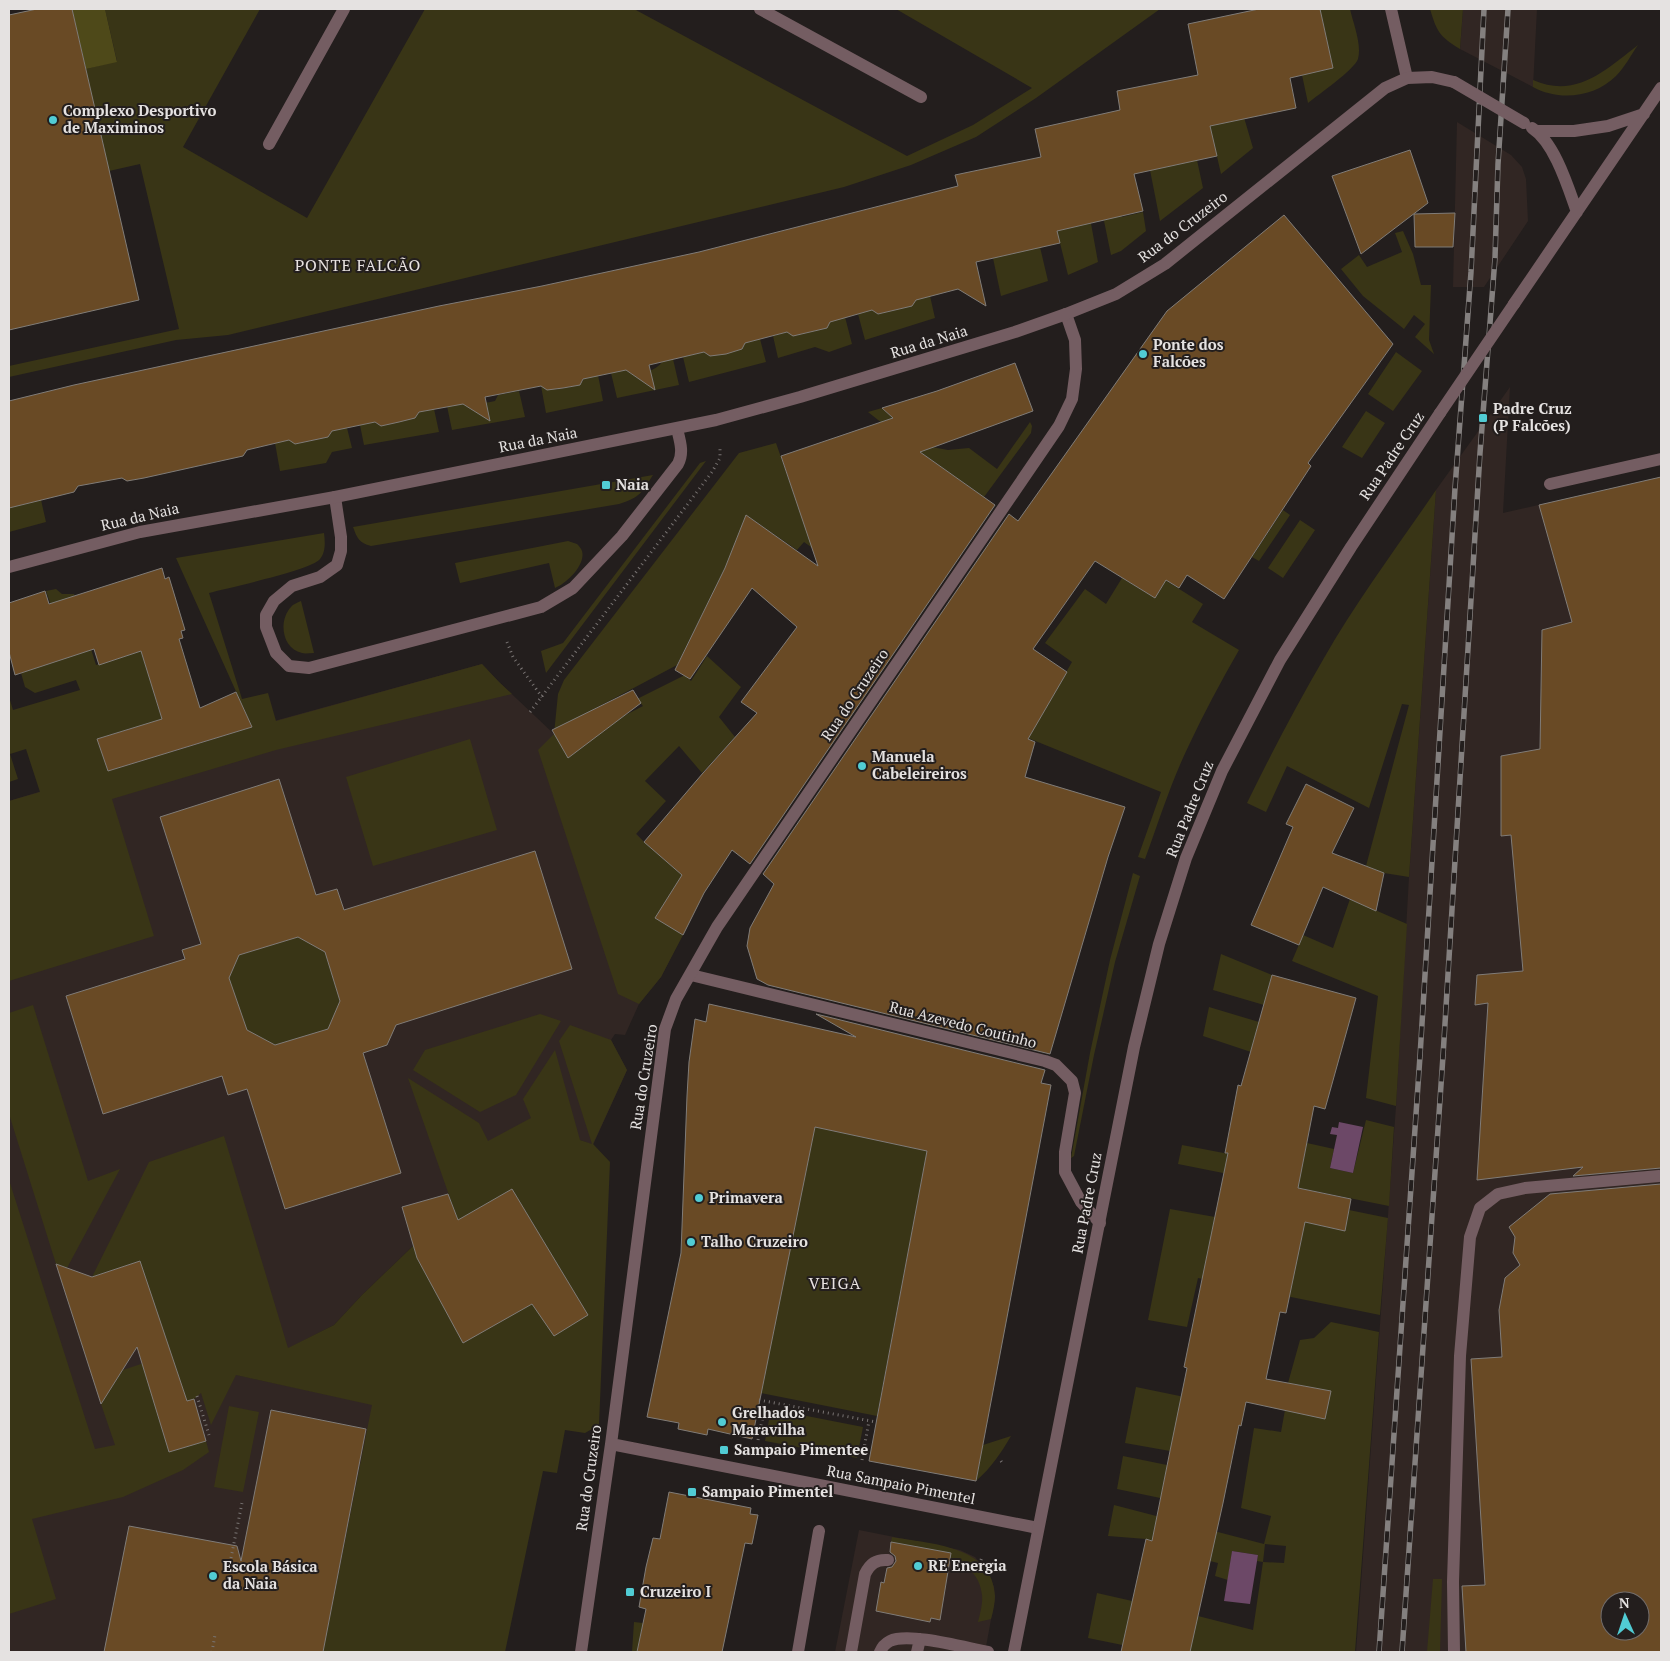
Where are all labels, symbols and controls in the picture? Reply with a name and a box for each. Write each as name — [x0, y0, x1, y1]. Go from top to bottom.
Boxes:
place label: Complexo Desportivo de Maximinos — [63, 100, 216, 137]
marker: Complexo Desportivo de Maximinos — [47, 114, 59, 126]
street label: Rua do Cruzeiro — [1134, 186, 1231, 266]
district label: PONTE FALCÃO — [295, 254, 421, 276]
street label: Rua da Naia — [888, 320, 970, 362]
place label: Ponte dos Falcões — [1153, 334, 1224, 371]
marker: Ponte dos Falcões — [1137, 348, 1149, 360]
place label: Padre Cruz (P Falcões) — [1493, 398, 1572, 435]
street label: Rua Padre Cruz — [1354, 407, 1428, 504]
marker: Padre Cruz (P Falcões) — [1477, 412, 1489, 424]
street label: Rua da Naia — [497, 422, 579, 456]
place label: Naia — [616, 474, 650, 494]
marker: Naia — [600, 479, 612, 491]
street label: Rua da Naia — [99, 497, 181, 535]
street label: Rua do Cruzeiro — [816, 645, 892, 744]
place label: Manuela Cabeleireiros — [872, 746, 967, 783]
street label: Rua Padre Cruz — [1161, 757, 1218, 860]
marker: Manuela Cabeleireiros — [856, 760, 868, 772]
street label: Rua Azevedo Coutinho — [887, 996, 1039, 1052]
street label: Rua do Cruzeiro — [625, 1022, 661, 1131]
street label: Rua Padre Cruz — [1066, 1151, 1106, 1255]
place label: Primavera — [709, 1187, 784, 1207]
marker: Primavera — [693, 1192, 705, 1204]
place label: Talho Cruzeiro — [701, 1231, 808, 1251]
marker: Talho Cruzeiro — [685, 1236, 697, 1248]
district label: VEIGA — [809, 1272, 861, 1294]
place label: Grelhados Maravilha — [732, 1402, 806, 1439]
marker: Grelhados Maravilha — [716, 1416, 728, 1428]
street label: Rua do Cruzeiro — [571, 1424, 605, 1532]
place label: Sampaio Pimentee — [734, 1439, 868, 1459]
marker: Sampaio Pimentee — [718, 1444, 730, 1456]
street label: Rua Sampaio Pimentel — [825, 1460, 977, 1508]
place label: Sampaio Pimentel — [702, 1481, 833, 1501]
marker: Sampaio Pimentel — [686, 1486, 698, 1498]
place label: RE Energia — [928, 1555, 1007, 1575]
place label: Escola Básica da Naia — [223, 1556, 318, 1593]
marker: RE Energia — [912, 1560, 924, 1572]
marker: Escola Básica da Naia — [207, 1570, 219, 1582]
place label: Cruzeiro I — [640, 1581, 712, 1601]
marker: Cruzeiro I — [624, 1586, 636, 1598]
north arrow — [1600, 1591, 1650, 1641]
text: N — [1618, 1593, 1630, 1612]

